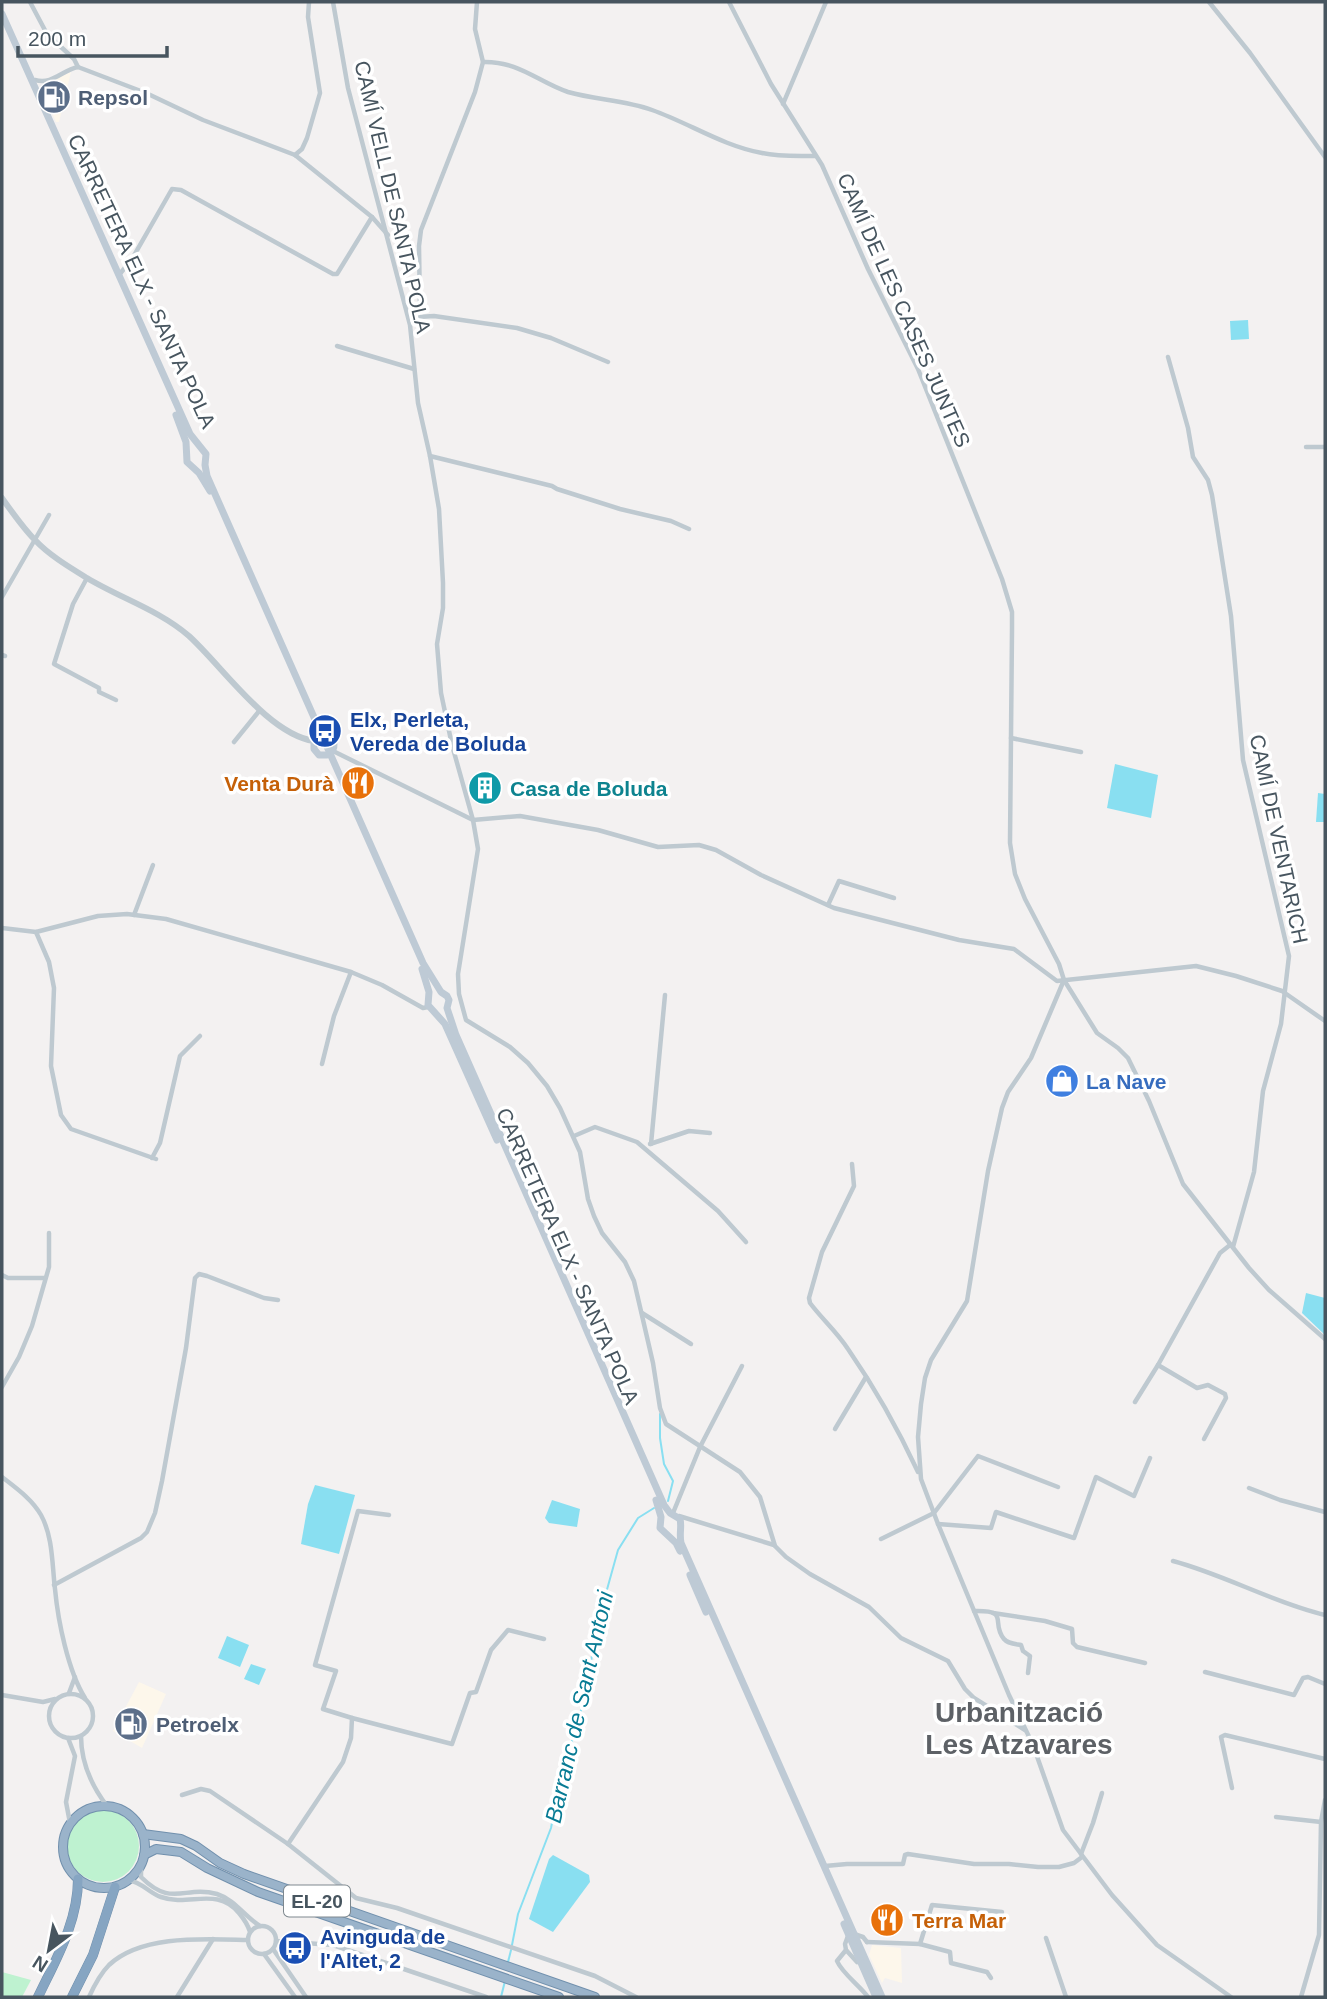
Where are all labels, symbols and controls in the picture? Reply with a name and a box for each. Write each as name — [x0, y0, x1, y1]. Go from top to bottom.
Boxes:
scale bar — [18, 14, 166, 58]
text: 200 m — [28, 27, 86, 50]
street label: CAMÍ VELL DE SANTA POLA — [350, 59, 436, 335]
fuel station icon: Repsol — [35, 78, 73, 116]
place label: Repsol — [78, 86, 148, 109]
street label: CARRETERA ELX - SANTA POLA — [64, 130, 220, 432]
street label: CAMÍ DE LES CASES JUNTES — [833, 169, 975, 451]
place label: Elx, Perleta, Vereda de Boluda — [350, 708, 527, 755]
bus stop icon: Elx, Perleta, Vereda de Boluda — [306, 712, 344, 750]
street label: CAMÍ DE VENTARICH — [1246, 732, 1312, 946]
restaurant icon: Venta Durà — [339, 764, 377, 802]
building icon: Casa de Boluda — [466, 769, 504, 807]
place label: Venta Durà — [224, 772, 334, 795]
place label: Casa de Boluda — [510, 777, 668, 800]
shop icon: La Nave — [1043, 1062, 1081, 1100]
place label: La Nave — [1086, 1070, 1167, 1093]
street label: CARRETERA ELX - SANTA POLA — [492, 1104, 644, 1408]
water label: Barranc de Sant Antoni — [540, 1588, 619, 1825]
district label: Urbanització Les Atzavares — [925, 1697, 1113, 1760]
fuel station icon: Petroelx — [112, 1705, 150, 1743]
place label: Petroelx — [156, 1713, 239, 1736]
road number: EL-20 — [284, 1885, 350, 1916]
restaurant icon: Terra Mar — [868, 1901, 906, 1939]
place label: Terra Mar — [912, 1909, 1006, 1932]
north arrow — [14, 1915, 84, 1985]
place label: Avinguda de l'Altet, 2 — [320, 1925, 445, 1972]
bus stop icon: Avinguda de l'Altet, 2 — [276, 1929, 314, 1967]
text: N — [29, 1951, 52, 1977]

